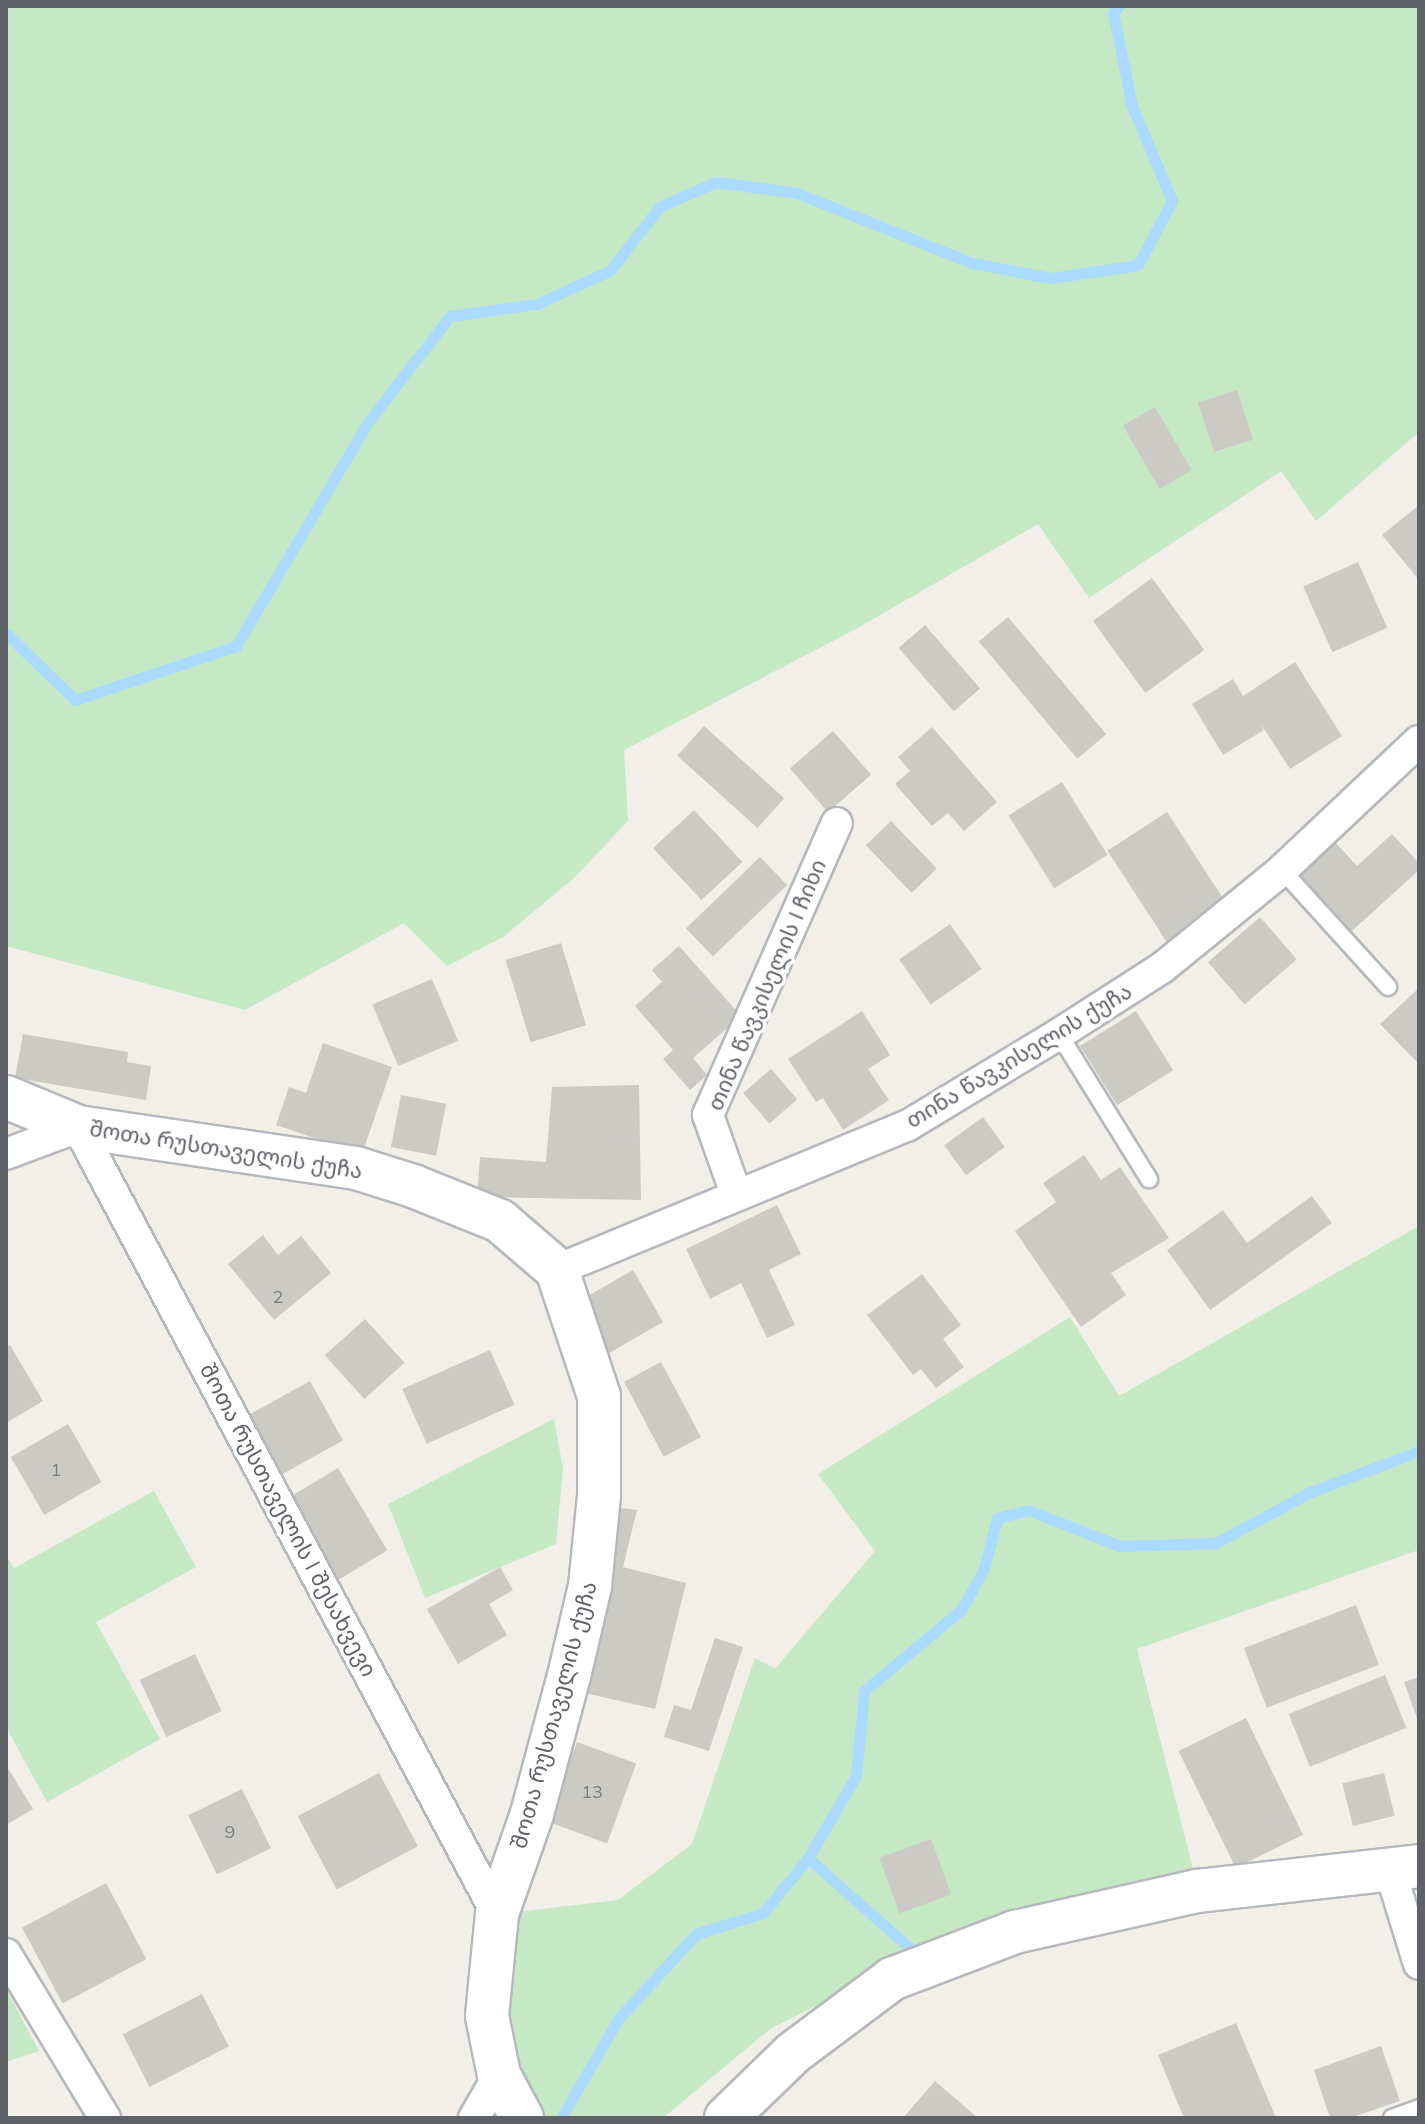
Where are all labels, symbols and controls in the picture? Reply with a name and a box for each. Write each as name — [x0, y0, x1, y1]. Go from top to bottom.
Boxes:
street label: თინა წავკისელის I ჩიხი — [702, 855, 832, 1115]
street label: თინა წავკისელის ქუჩა — [901, 978, 1137, 1134]
street label: შოთა რუსთაველის ქუჩა — [88, 1115, 364, 1185]
house number: 2 — [273, 1286, 283, 1308]
street label: შოთა რუსთაველის I შესახვევი — [194, 1359, 382, 1681]
house number: 1 — [51, 1459, 61, 1481]
street label: შოთა რუსთაველის ქუჩა — [506, 1578, 602, 1852]
house number: 13 — [581, 1781, 603, 1803]
house number: 9 — [225, 1821, 235, 1843]

